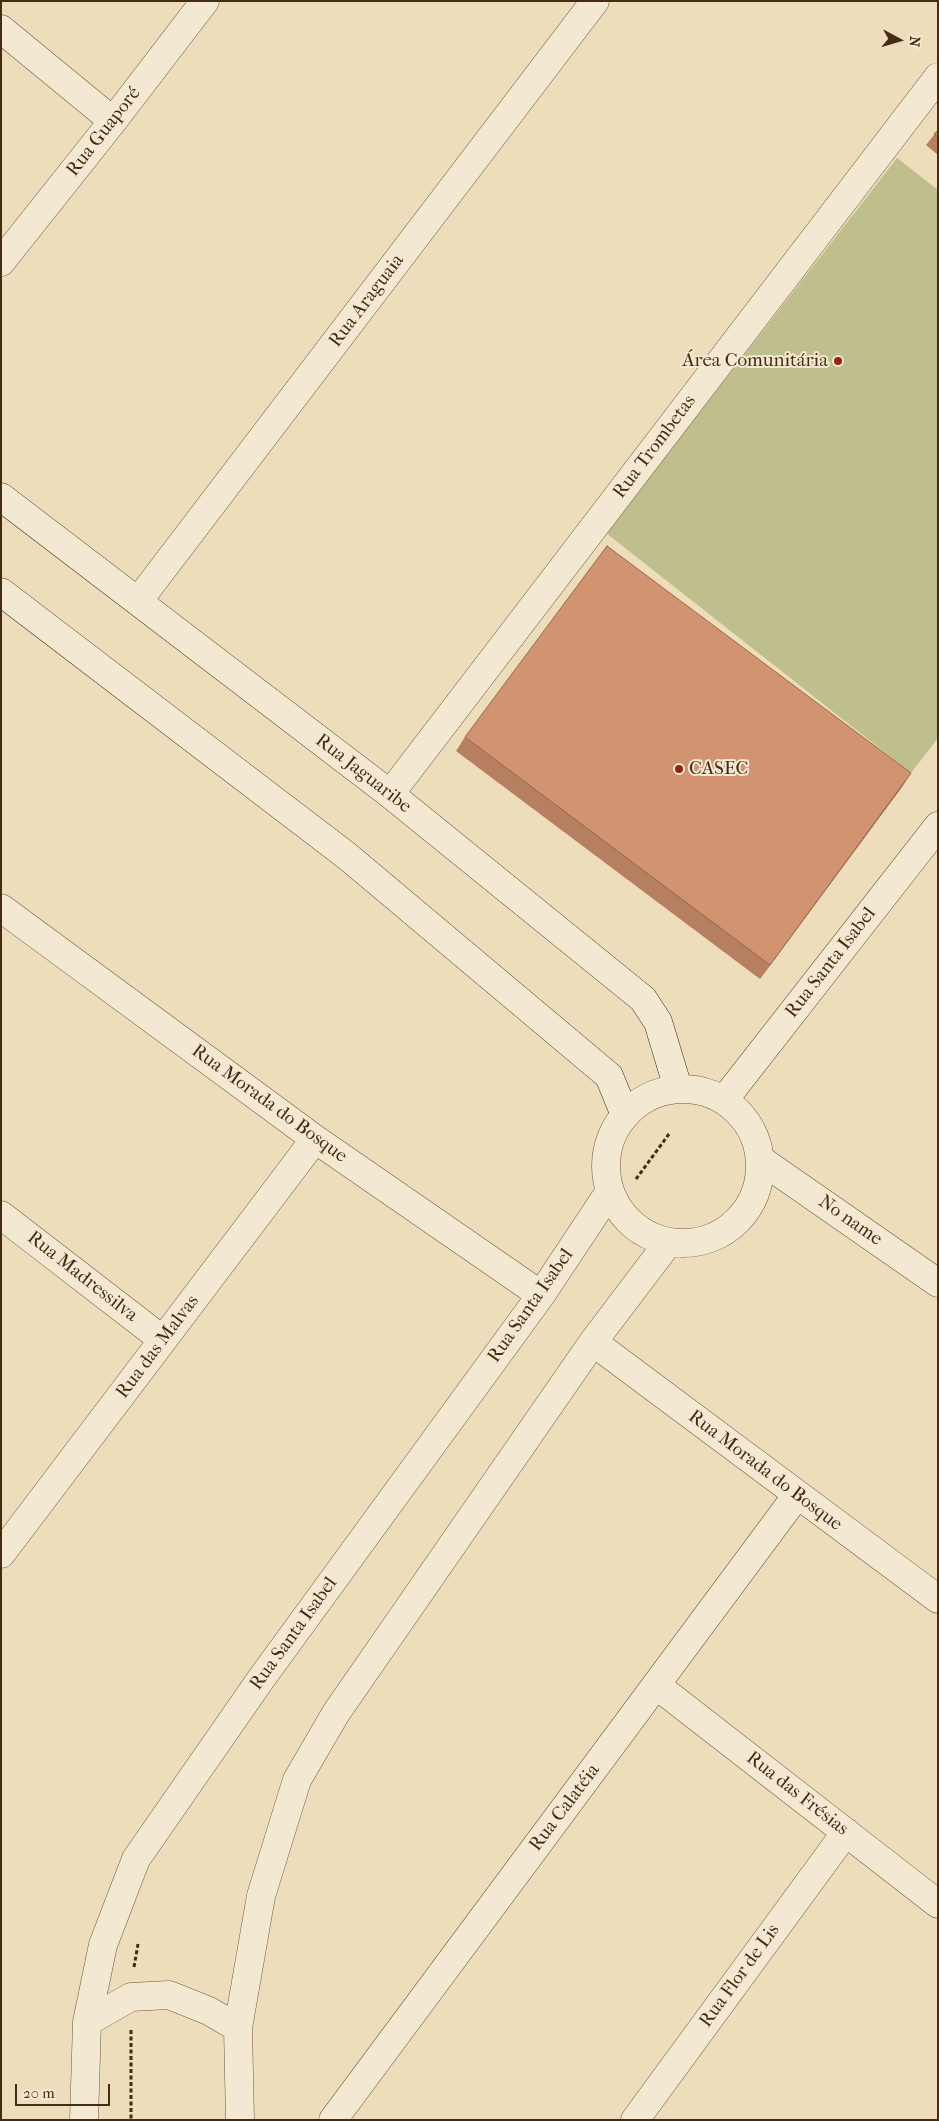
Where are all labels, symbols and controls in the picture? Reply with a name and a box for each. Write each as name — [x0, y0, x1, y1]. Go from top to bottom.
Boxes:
north arrow — [874, 15, 924, 65]
text: N — [905, 35, 923, 48]
street label: Rua Guaporé — [62, 83, 146, 181]
street label: Rua Araguaia — [325, 250, 409, 352]
place label: Área Comunitária — [682, 350, 828, 372]
marker: Área Comunitária — [832, 355, 844, 367]
street label: Rua Trombetas — [609, 391, 701, 503]
street label: Rua Jaguaribe — [310, 729, 416, 819]
place label: CASEC — [689, 758, 748, 780]
marker: CASEC — [673, 763, 685, 775]
street label: Rua Santa Isabel — [781, 903, 881, 1023]
street label: Rua Morada do Bosque — [187, 1040, 351, 1168]
street label: No name — [814, 1191, 886, 1251]
street label: Rua Madressilva — [22, 1227, 142, 1327]
street label: Rua Santa Isabel — [483, 1245, 579, 1367]
street label: Rua das Malvas — [112, 1291, 204, 1403]
street label: Rua Morada do Bosque — [684, 1406, 846, 1536]
street label: Rua Santa Isabel — [245, 1573, 343, 1695]
street label: Rua das Frésias — [741, 1747, 853, 1841]
street label: Rua Calatéia — [525, 1760, 605, 1856]
street label: Rua Flor de Lis — [695, 1920, 785, 2032]
scale bar — [18, 2074, 112, 2106]
text: 20 m — [23, 2084, 55, 2102]

